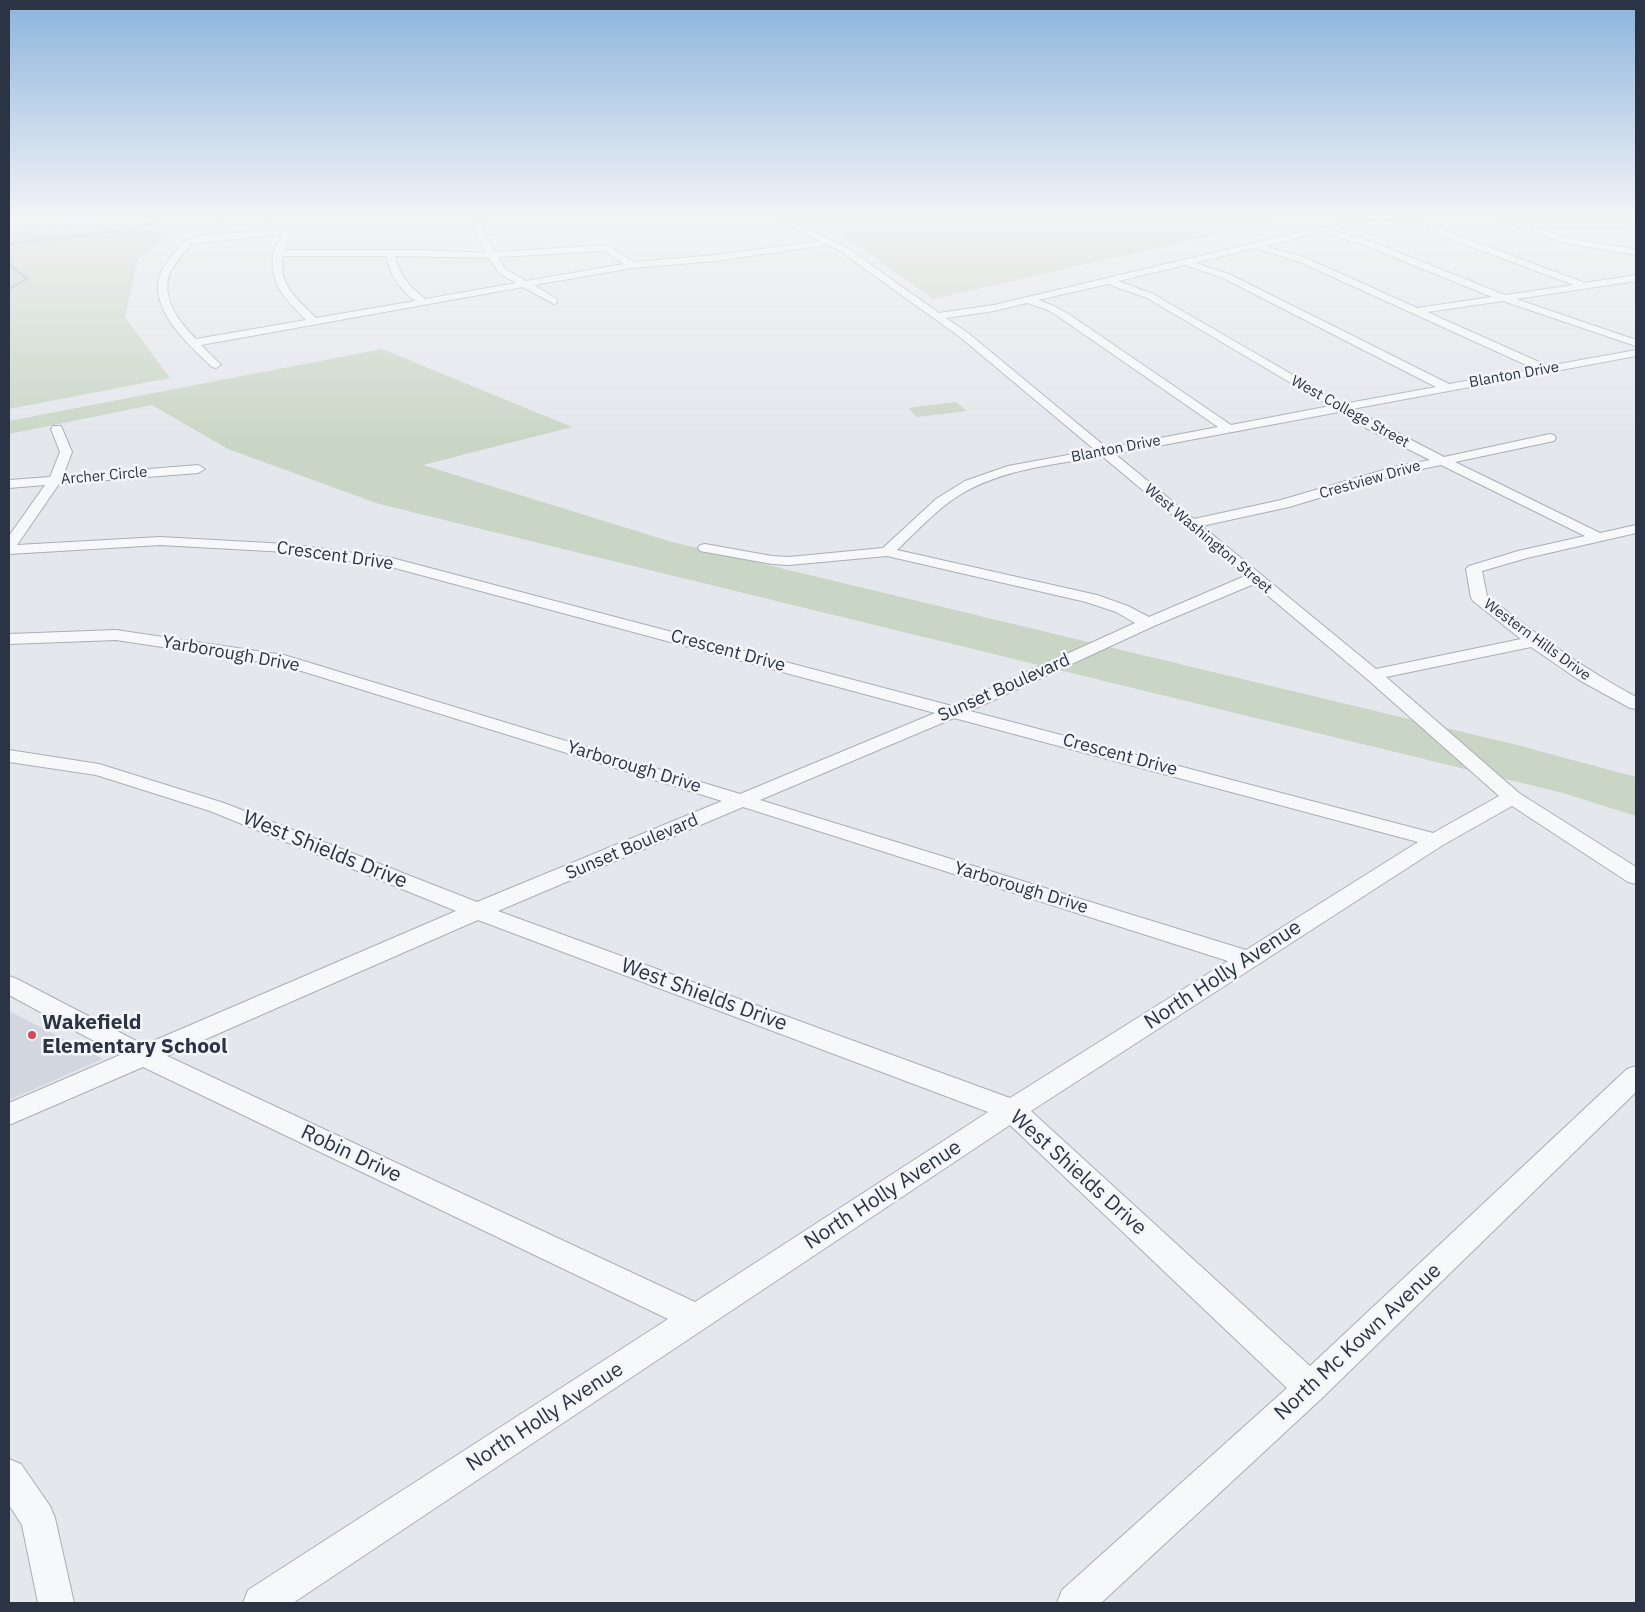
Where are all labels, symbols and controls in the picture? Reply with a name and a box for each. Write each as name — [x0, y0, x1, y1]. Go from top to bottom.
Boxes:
street label: Blanton Drive — [1468, 358, 1560, 392]
street label: West College Street — [1288, 372, 1412, 452]
street label: Blanton Drive — [1070, 431, 1162, 467]
street label: Crestview Drive — [1317, 457, 1423, 503]
street label: Archer Circle — [60, 463, 148, 489]
street label: West Washington Street — [1140, 480, 1276, 598]
street label: Crescent Drive — [275, 537, 395, 575]
street label: Western Hills Drive — [1480, 595, 1594, 685]
street label: Crescent Drive — [668, 625, 788, 677]
street label: Yarborough Drive — [161, 631, 301, 677]
street label: Sunset Boulevard — [935, 649, 1073, 727]
street label: Crescent Drive — [1060, 729, 1180, 781]
street label: Yarborough Drive — [564, 736, 704, 798]
street label: West Shields Drive — [239, 806, 411, 894]
street label: Sunset Boulevard — [562, 809, 702, 885]
street label: Yarborough Drive — [951, 857, 1091, 919]
street label: North Holly Avenue — [1140, 915, 1306, 1035]
street label: West Shields Drive — [617, 953, 791, 1037]
place label: Wakefield Elementary School — [42, 1010, 227, 1060]
marker: Wakefield Elementary School — [26, 1029, 38, 1041]
street label: West Shields Drive — [1005, 1105, 1151, 1241]
street label: Robin Drive — [297, 1120, 405, 1188]
street label: North Holly Avenue — [800, 1135, 966, 1255]
street label: North Mc Kown Avenue — [1269, 1258, 1447, 1426]
street label: North Holly Avenue — [462, 1357, 628, 1477]

